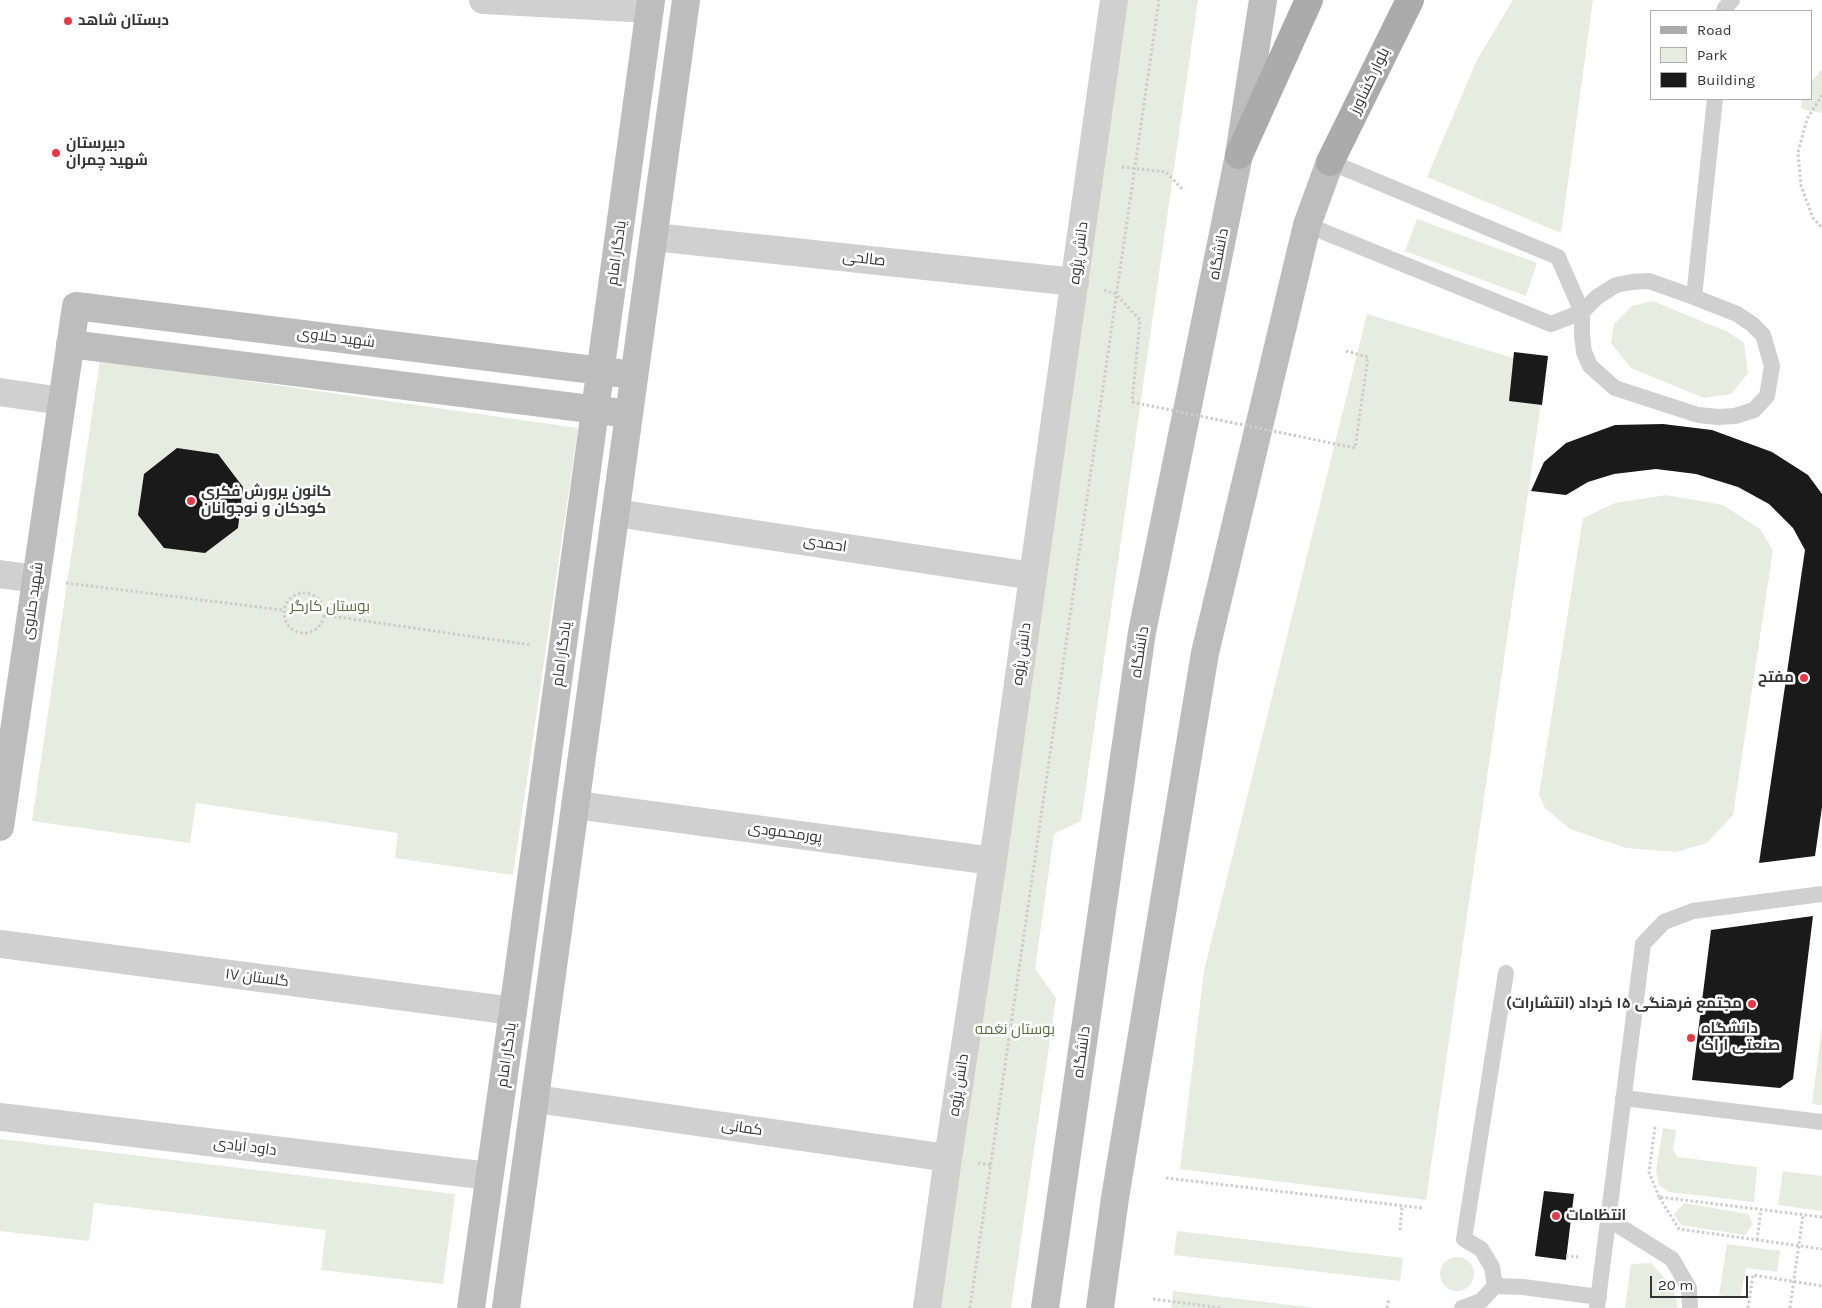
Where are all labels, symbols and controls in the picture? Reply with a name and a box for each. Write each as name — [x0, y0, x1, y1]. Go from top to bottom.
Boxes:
legend — [1650, 10, 1812, 100]
place label: دبستان شاهد — [78, 12, 169, 30]
marker: دبستان شاهد — [62, 15, 74, 27]
text: Road — [1697, 21, 1732, 39]
street label: بلوار کشاورز — [1346, 45, 1394, 117]
text: Park — [1697, 46, 1727, 64]
text: Building — [1697, 71, 1755, 89]
place label: دبیرستان شهید چمران — [66, 135, 148, 170]
marker: دبیرستان شهید چمران — [50, 147, 62, 159]
street label: یادگار امام — [604, 219, 630, 287]
street label: دانش پژوه — [1066, 221, 1092, 285]
street label: دانشگاه — [1205, 227, 1233, 281]
street label: صالحی — [842, 248, 886, 270]
street label: شهید حلاوی — [296, 324, 376, 352]
place label: کانون پرورش فکری کودکان و نوجوانان — [201, 483, 331, 518]
marker: کانون پرورش فکری کودکان و نوجوانان — [185, 495, 197, 507]
street label: احمدی — [802, 532, 848, 556]
street label: شهید حلاوی — [19, 561, 47, 641]
park label: بوستان کارگر — [290, 598, 370, 616]
street label: یادگار امام — [549, 620, 575, 688]
street label: دانش پژوه — [1009, 622, 1035, 686]
street label: دانشگاه — [1127, 625, 1153, 679]
place label: مفتح — [1758, 669, 1794, 687]
marker: مفتح — [1798, 672, 1810, 684]
street label: پورمحمودی — [747, 819, 823, 847]
street label: گلستان ۱۷ — [224, 965, 290, 991]
place label: مجتمع فرهنگی ۱۵ خرداد (انتشارات) — [1506, 995, 1742, 1013]
marker: مجتمع فرهنگی ۱۵ خرداد (انتشارات) — [1746, 998, 1758, 1010]
place label: دانشگاه صنعتی اراک — [1701, 1020, 1780, 1055]
street label: یادگار امام — [494, 1021, 520, 1089]
park label: بوستان نغمه — [975, 1021, 1055, 1039]
street label: دانشگاه — [1069, 1025, 1095, 1079]
marker: دانشگاه صنعتی اراک — [1685, 1032, 1697, 1044]
street label: دانش پژوه — [945, 1052, 973, 1118]
street label: کمانی — [720, 1116, 764, 1140]
street label: داود آبادی — [212, 1134, 278, 1160]
place label: انتظامات — [1566, 1207, 1626, 1225]
marker: انتظامات — [1550, 1210, 1562, 1222]
scale bar — [1652, 1266, 1750, 1298]
text: 20 m — [1658, 1276, 1693, 1294]

